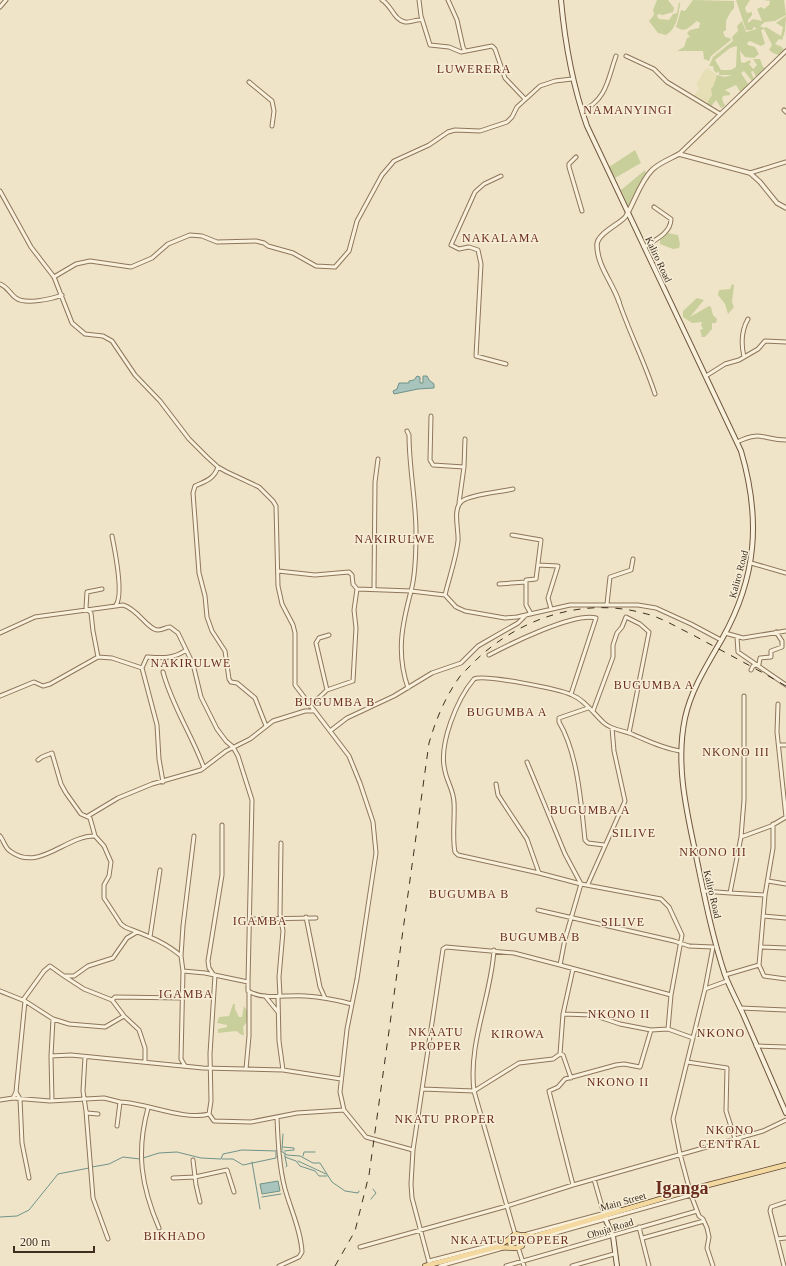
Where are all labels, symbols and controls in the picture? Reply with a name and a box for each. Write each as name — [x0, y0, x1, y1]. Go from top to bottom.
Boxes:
district label: LUWERERA — [437, 62, 511, 76]
district label: NAMANYINGI — [583, 103, 673, 117]
district label: NAKALAMA — [462, 231, 540, 245]
street label: Kaliro Road — [643, 235, 674, 284]
district label: NAKIRULWE — [355, 532, 435, 546]
street label: Kaliro Road — [727, 549, 750, 599]
district label: NAKIRULWE — [151, 656, 231, 670]
district label: BUGUMBA A — [614, 678, 694, 692]
district label: BUGUMBA B — [295, 695, 375, 709]
district label: BUGUMBA A — [467, 705, 547, 719]
district label: NKONO III — [702, 745, 770, 759]
district label: BUGUMBA A — [550, 803, 630, 817]
district label: SILIVE — [612, 826, 656, 840]
district label: NKONO III — [679, 845, 747, 859]
street label: Kaliro Road — [702, 869, 723, 919]
district label: BUGUMBA B — [429, 887, 509, 901]
district label: IGAMBA — [233, 914, 287, 928]
district label: SILIVE — [601, 915, 645, 929]
district label: BUGUMBA B — [500, 930, 580, 944]
district label: IGAMBA — [159, 987, 213, 1001]
district label: NKONO II — [588, 1007, 650, 1021]
district label: NKAATU PROPER — [408, 1025, 464, 1053]
district label: NKONO — [697, 1026, 745, 1040]
district label: KIROWA — [491, 1027, 545, 1041]
district label: NKONO II — [587, 1075, 649, 1089]
district label: NKATU PROPER — [394, 1112, 496, 1126]
district label: NKONO CENTRAL — [699, 1123, 761, 1151]
district label: Iganga — [655, 1178, 709, 1198]
street label: Main Street — [599, 1190, 647, 1213]
street label: Obuja Road — [586, 1216, 635, 1241]
scale bar — [14, 1228, 94, 1254]
district label: BIKHADO — [144, 1229, 206, 1243]
district label: NKAATU PROPEER — [450, 1233, 570, 1247]
text: 200 m — [20, 1235, 51, 1249]

